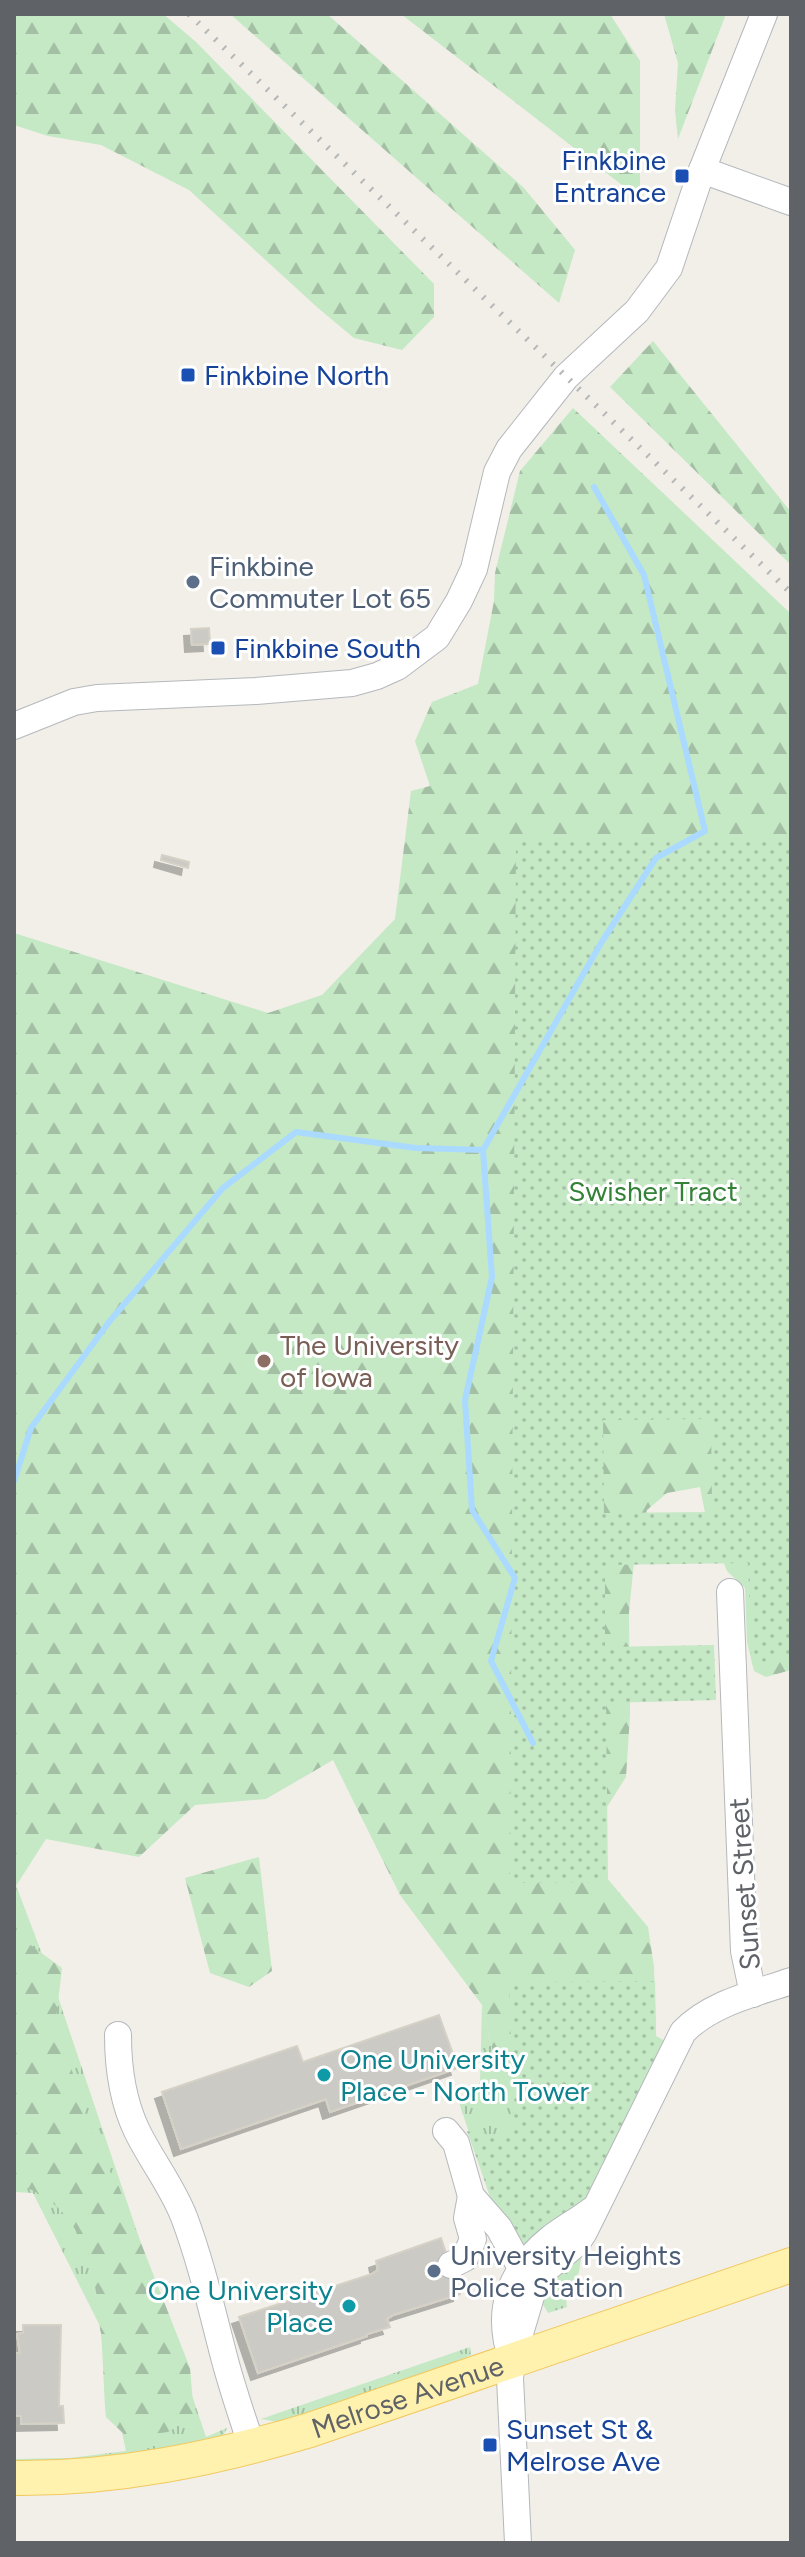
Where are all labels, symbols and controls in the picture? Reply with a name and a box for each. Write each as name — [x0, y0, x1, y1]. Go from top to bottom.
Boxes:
place label: Finkbine Entrance — [553, 143, 666, 209]
marker: Finkbine Entrance — [673, 167, 691, 185]
place label: Finkbine North — [204, 358, 389, 392]
marker: Finkbine North — [179, 366, 197, 384]
place label: Finkbine Commuter Lot 65 — [209, 549, 431, 615]
marker: Finkbine Commuter Lot 65 — [184, 573, 202, 591]
place label: Finkbine South — [234, 631, 421, 665]
marker: Finkbine South — [209, 639, 227, 657]
park label: Swisher Tract — [568, 1174, 738, 1208]
place label: The University of Iowa — [280, 1328, 459, 1394]
marker: The University of Iowa — [255, 1352, 273, 1370]
street label: Sunset Street — [721, 1797, 767, 1971]
place label: One University Place - North Tower — [340, 2042, 590, 2108]
marker: One University Place - North Tower — [315, 2066, 333, 2084]
place label: University Heights Police Station — [450, 2238, 681, 2304]
marker: University Heights Police Station — [425, 2262, 443, 2280]
place label: One University Place — [148, 2273, 333, 2339]
marker: One University Place — [340, 2297, 358, 2315]
street label: Melrose Avenue — [307, 2348, 508, 2445]
place label: Sunset St & Melrose Ave — [506, 2412, 660, 2478]
marker: Sunset St & Melrose Ave — [481, 2436, 499, 2454]

